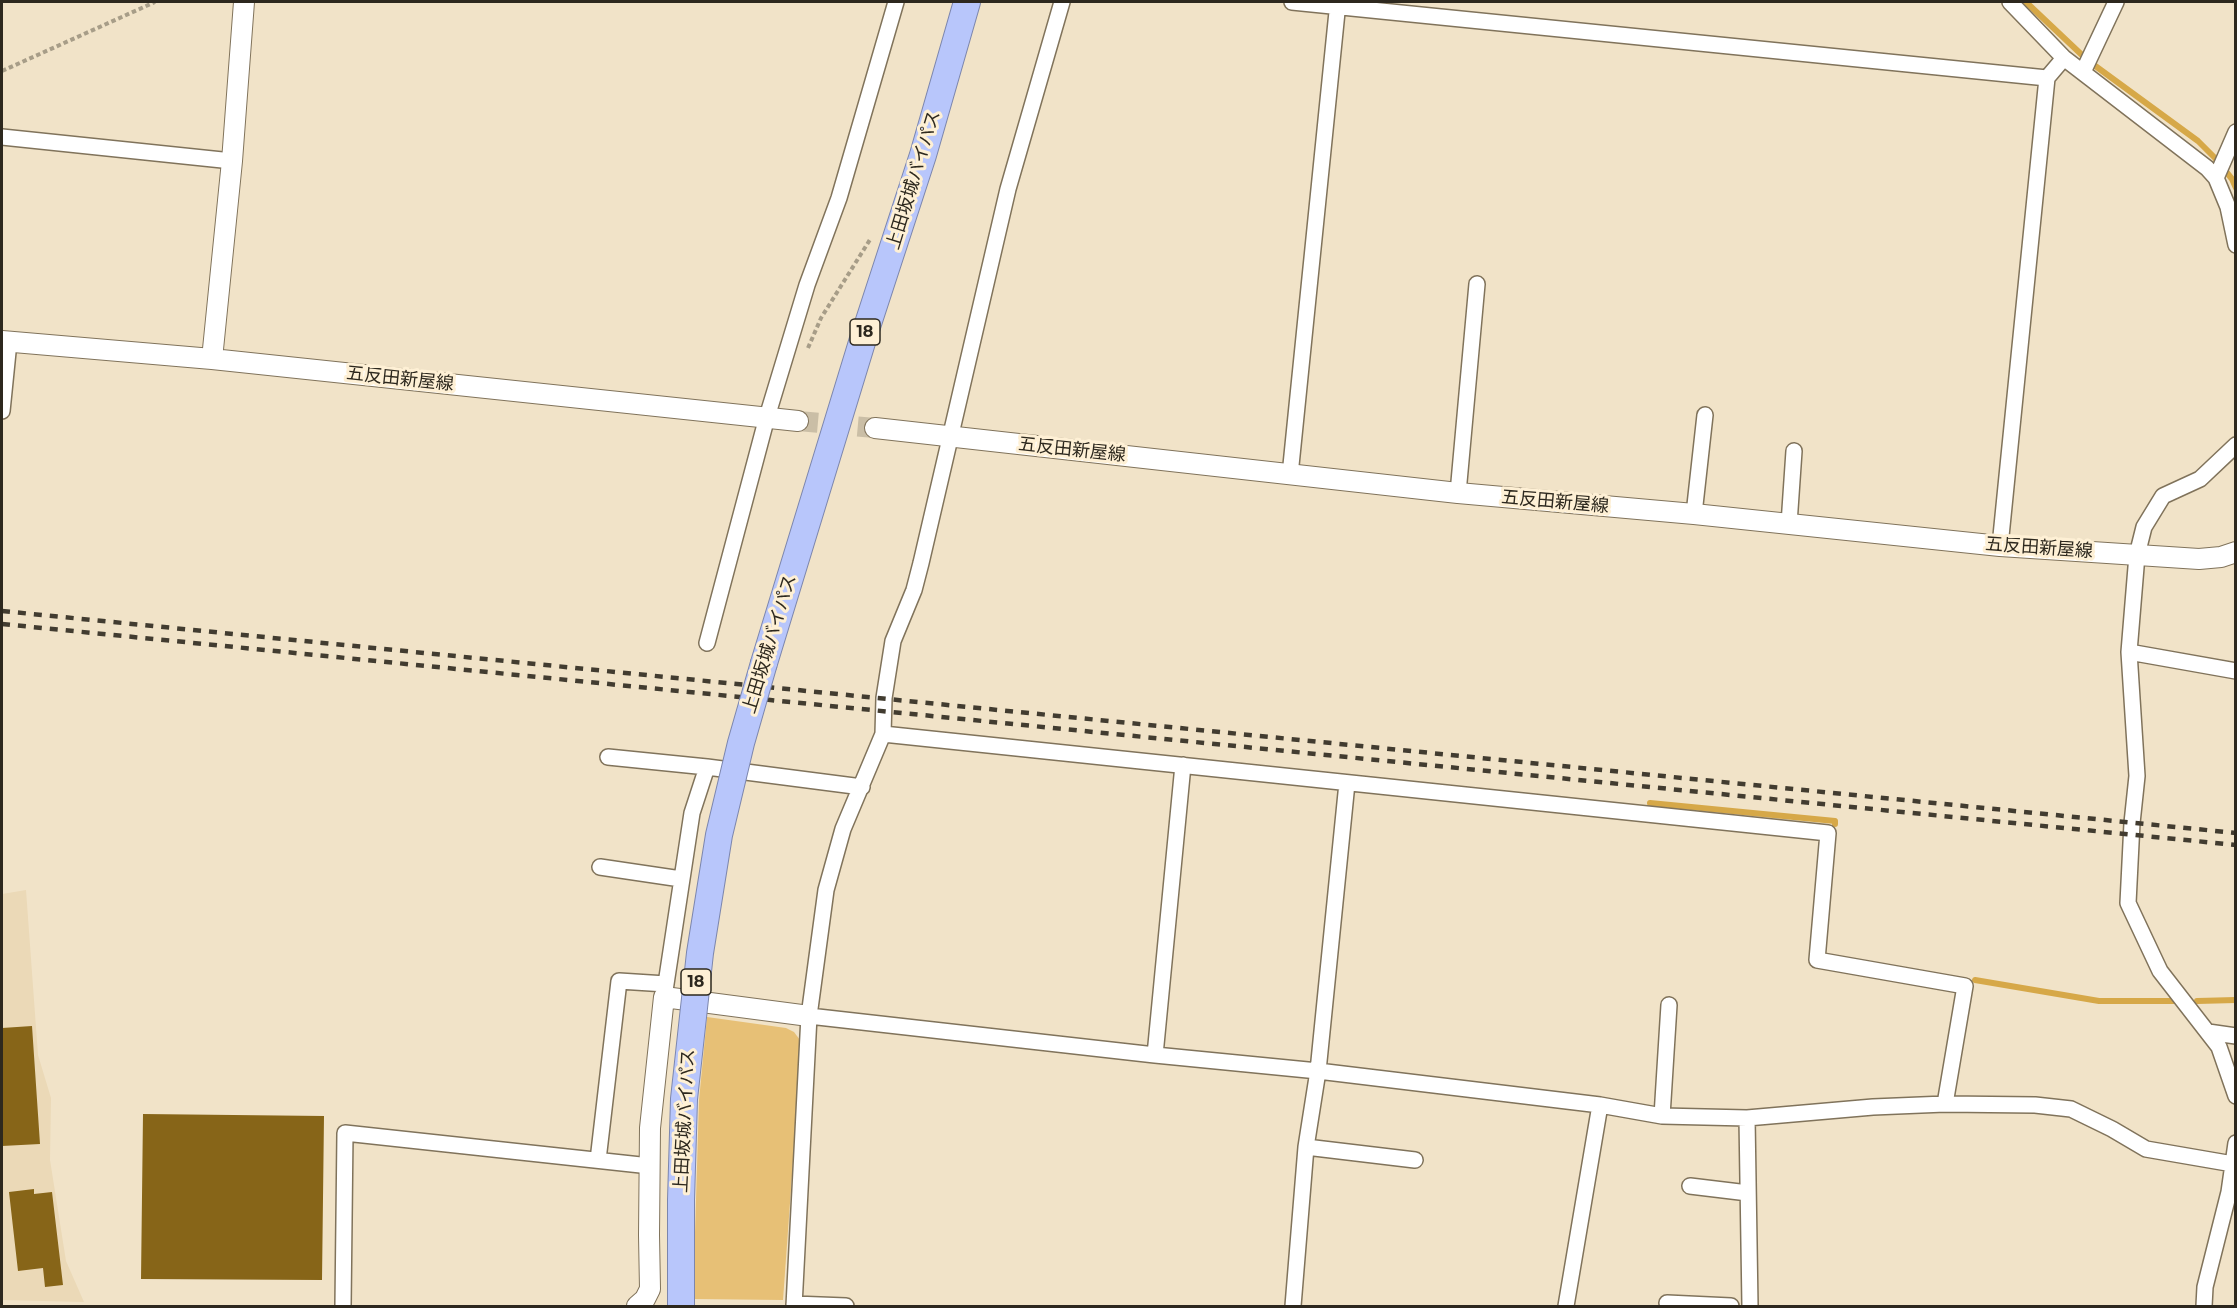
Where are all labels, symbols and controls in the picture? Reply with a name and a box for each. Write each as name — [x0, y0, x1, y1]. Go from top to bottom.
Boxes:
street label: 上田坂城バイパス — [883, 108, 945, 252]
road number: 18 — [850, 319, 880, 345]
street label: 五反田新屋線 — [345, 363, 455, 395]
street label: 五反田新屋線 — [1017, 434, 1127, 466]
street label: 五反田新屋線 — [1500, 487, 1610, 517]
street label: 五反田新屋線 — [1984, 533, 2094, 563]
street label: 上田坂城バイパス — [739, 572, 801, 716]
road number: 18 — [681, 969, 711, 995]
street label: 上田坂城バイパス — [670, 1049, 700, 1193]

